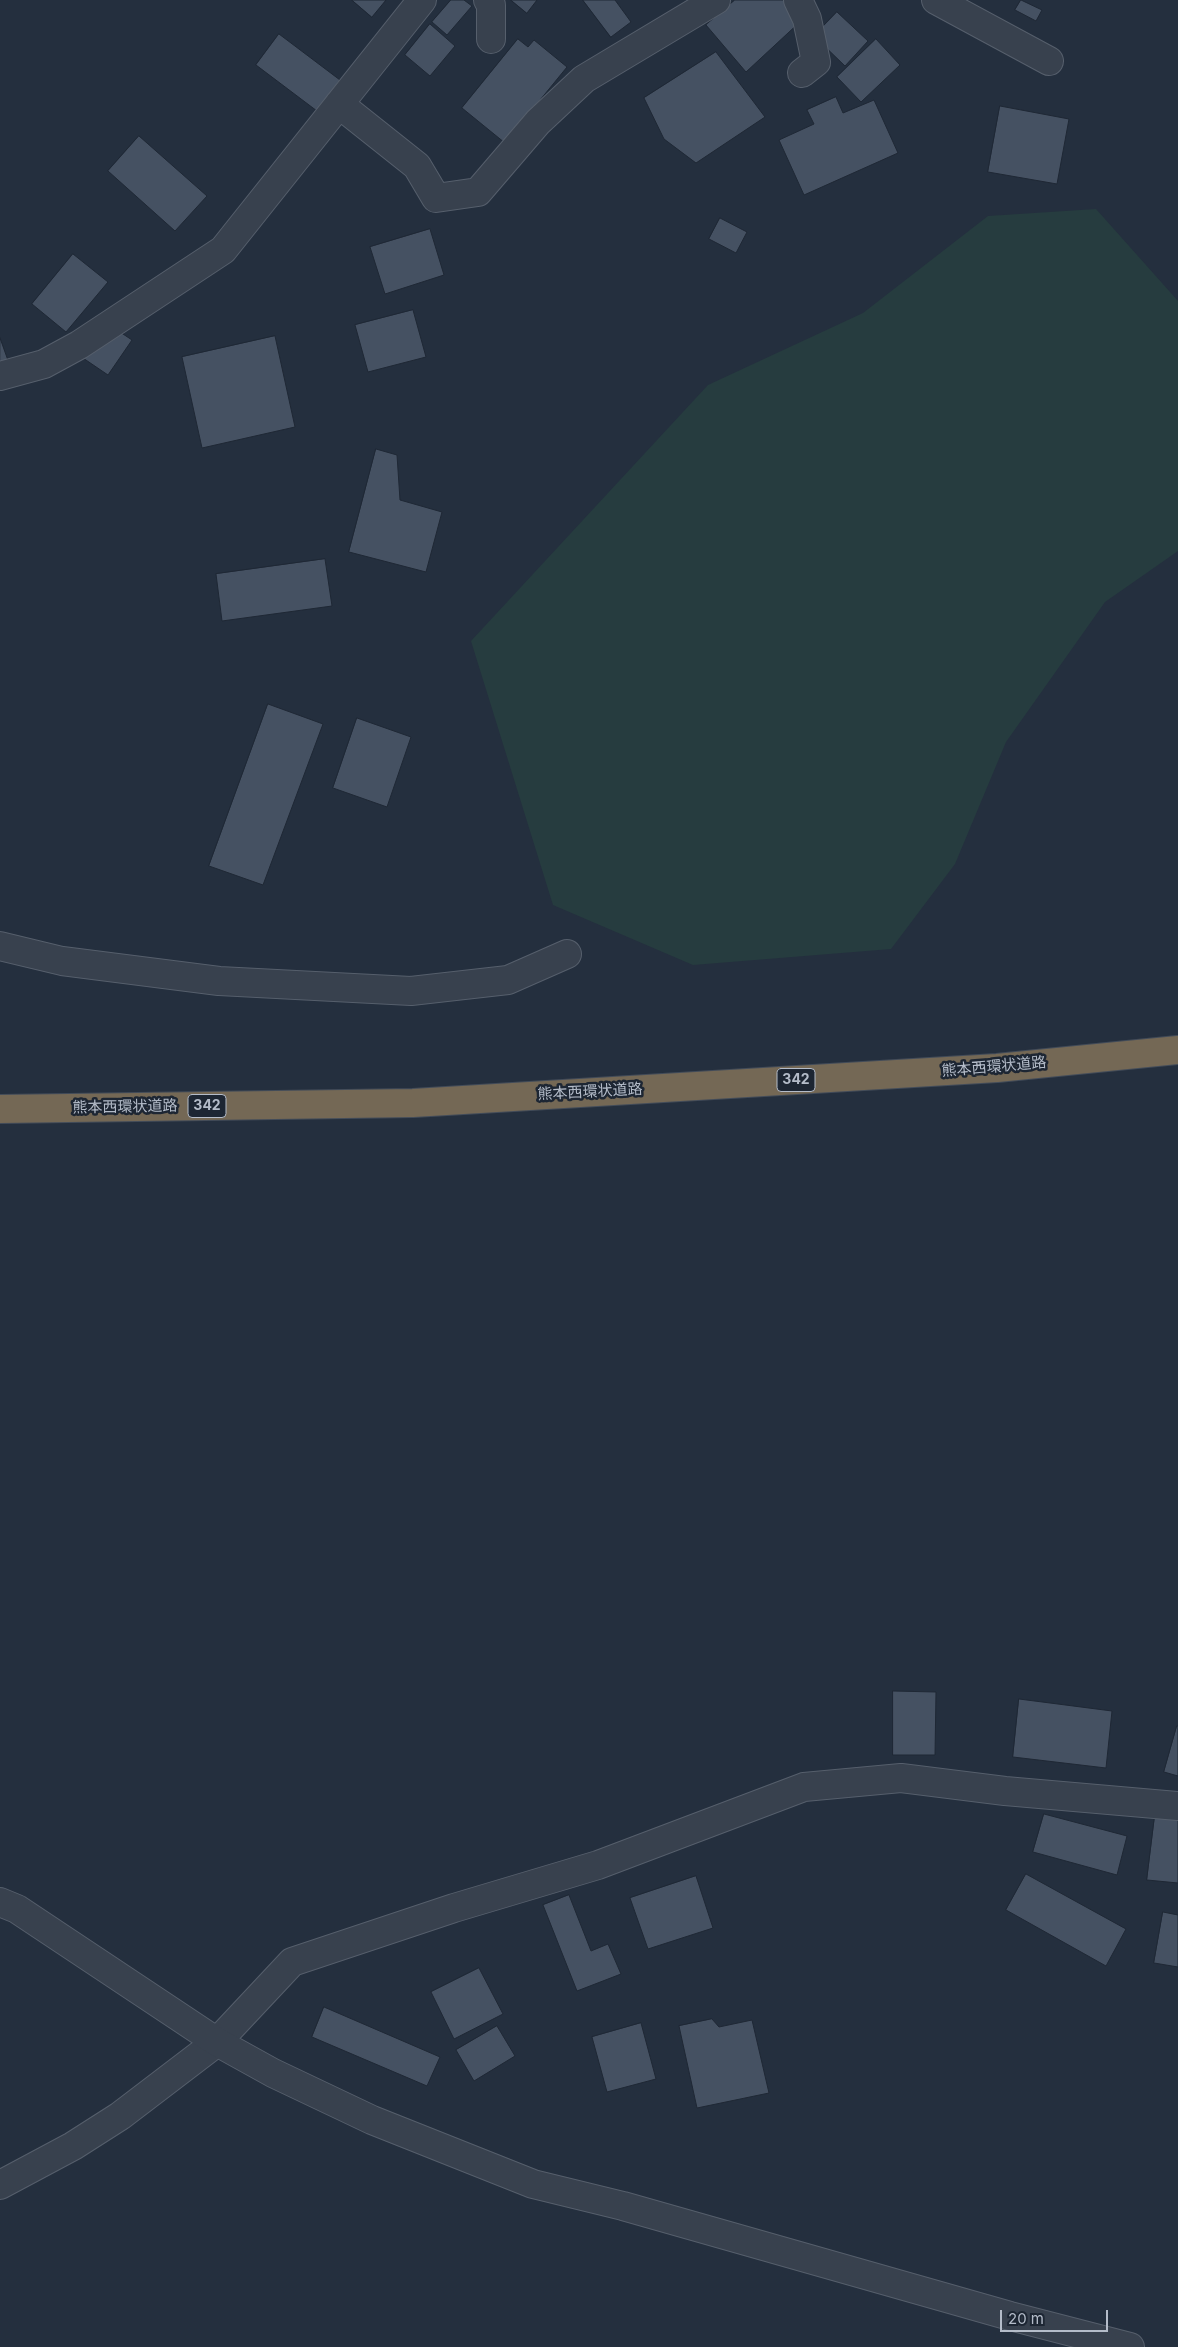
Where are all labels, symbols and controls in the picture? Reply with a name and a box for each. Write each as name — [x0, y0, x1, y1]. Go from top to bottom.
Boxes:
street label: 熊本西環状道路 — [941, 1053, 1047, 1081]
road number: 342 — [777, 1068, 815, 1092]
street label: 熊本西環状道路 — [537, 1080, 643, 1104]
road number: 342 — [188, 1094, 226, 1118]
street label: 熊本西環状道路 — [72, 1097, 178, 1117]
scale bar — [1003, 2300, 1110, 2332]
text: 20 m — [1008, 2309, 1044, 2328]

